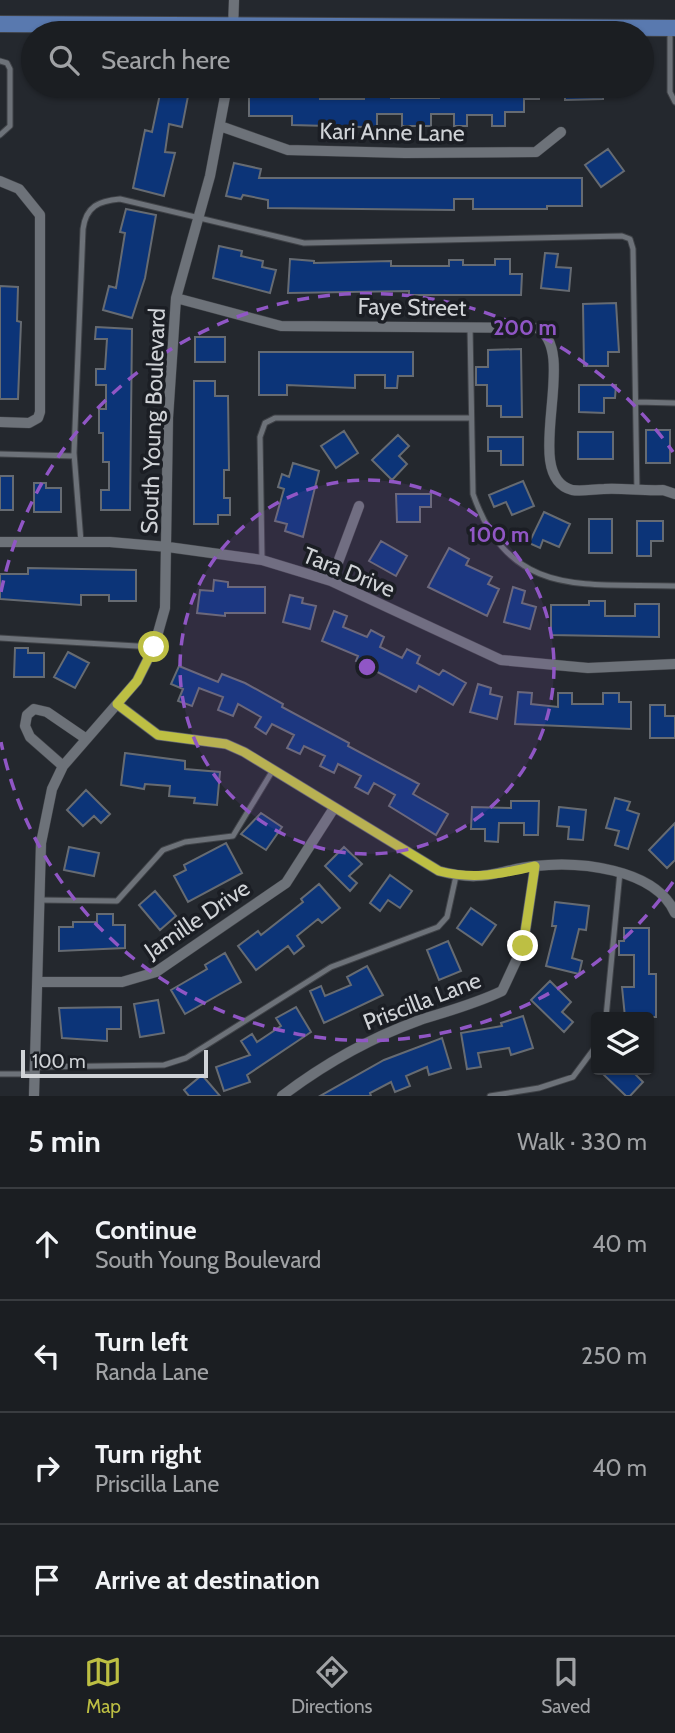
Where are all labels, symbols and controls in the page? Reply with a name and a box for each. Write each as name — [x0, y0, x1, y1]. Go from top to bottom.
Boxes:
search box — [21, 21, 654, 98]
icon: search — [45, 41, 83, 79]
text: Search here — [101, 44, 230, 76]
street label: Kari Anne Lane — [319, 117, 465, 147]
street label: Faye Street — [357, 292, 467, 322]
street label: South Young Boulevard — [135, 307, 171, 535]
text: 200 m — [493, 315, 557, 340]
text: 100 m — [469, 522, 529, 547]
street label: Tara Drive — [299, 541, 399, 603]
route start — [138, 631, 169, 662]
centre of rings — [355, 655, 379, 679]
street label: Jamille Drive — [138, 873, 255, 965]
route end — [507, 930, 538, 961]
street label: Priscilla Lane — [359, 966, 485, 1036]
map controls — [591, 1012, 654, 1075]
button: layers — [591, 1012, 654, 1075]
scale bar — [21, 1047, 208, 1079]
text: 100 m — [32, 1050, 86, 1073]
text: 5 min — [28, 1123, 101, 1160]
text: Walk · 330 m — [517, 1128, 647, 1156]
text: Continue — [95, 1214, 197, 1246]
icon: ahead — [28, 1225, 66, 1263]
text: 40 m — [592, 1230, 647, 1258]
text: South Young Boulevard — [95, 1246, 321, 1274]
text: Turn left — [95, 1326, 188, 1358]
icon: left — [28, 1337, 66, 1375]
text: 250 m — [581, 1342, 647, 1370]
text: Randa Lane — [95, 1358, 209, 1386]
text: Turn right — [95, 1438, 201, 1470]
icon: right — [28, 1449, 66, 1487]
text: 40 m — [592, 1454, 647, 1482]
text: Priscilla Lane — [95, 1470, 219, 1498]
icon: arrive — [28, 1561, 66, 1599]
text: Arrive at destination — [95, 1564, 320, 1596]
tab: Map — [84, 1653, 122, 1718]
tab: Directions — [291, 1653, 372, 1718]
tab: Saved — [541, 1653, 591, 1718]

